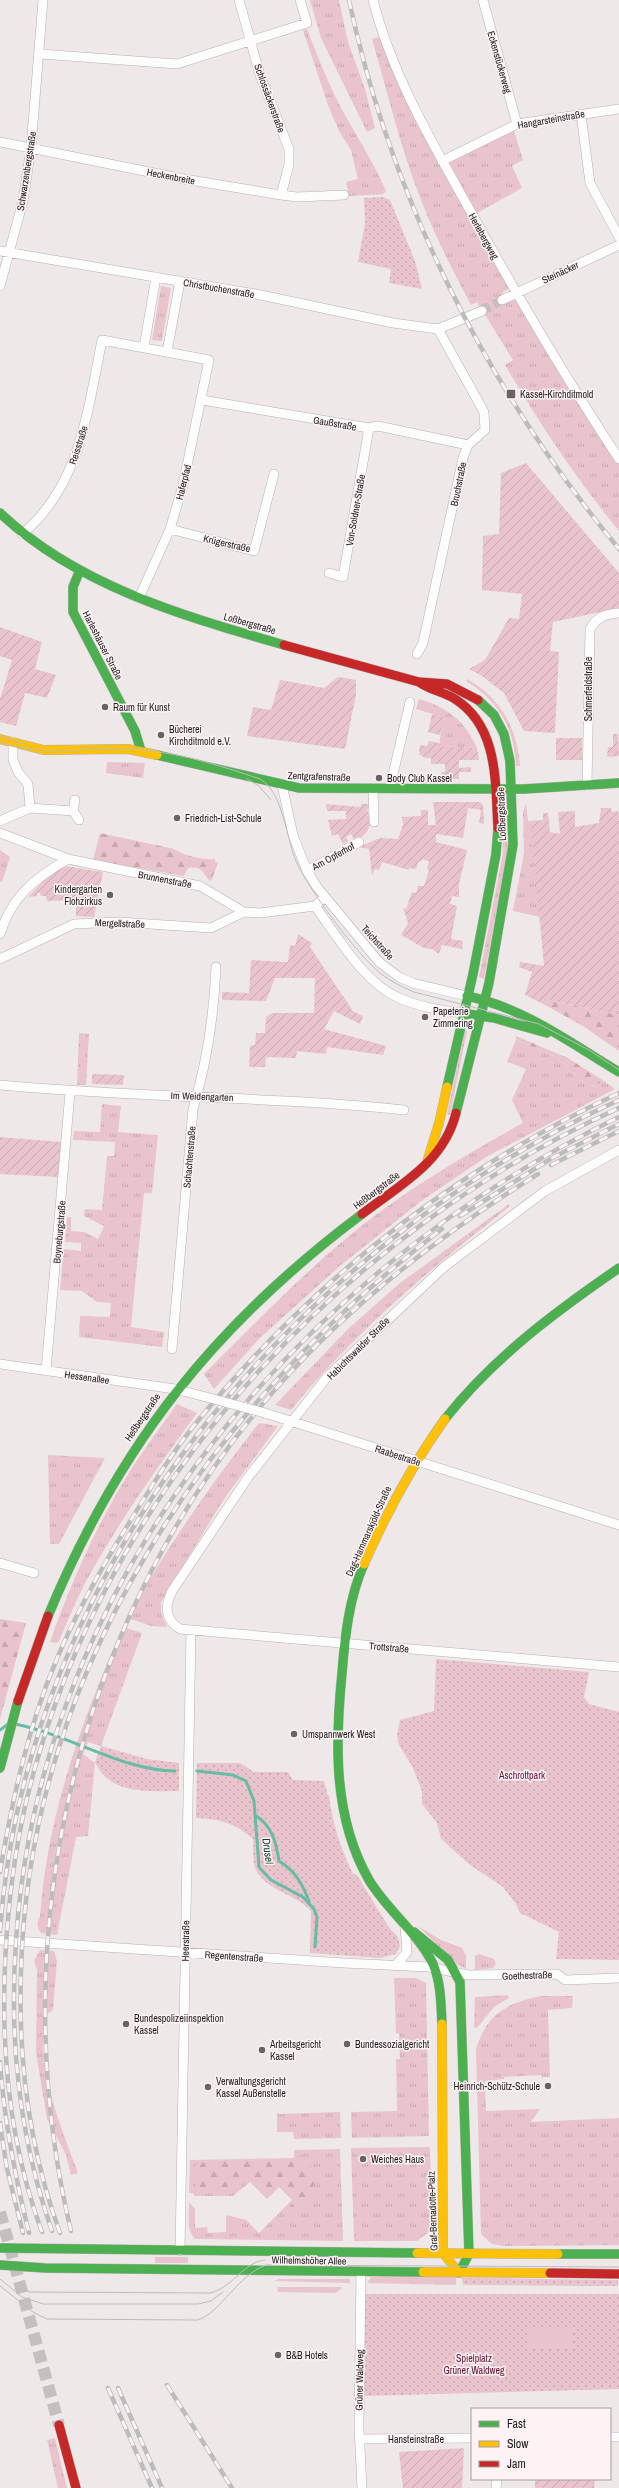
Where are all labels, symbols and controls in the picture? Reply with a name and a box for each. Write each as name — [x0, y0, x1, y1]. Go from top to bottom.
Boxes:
street label: Eckenstückerweg — [484, 29, 515, 95]
street label: Schlossäckerstraße — [251, 62, 288, 135]
street label: Hangarsteinstraße — [517, 107, 586, 132]
street label: Schwarzenbergstraße — [14, 130, 39, 212]
street label: Heckenbreite — [146, 165, 197, 188]
street label: Herlebergweg — [466, 211, 502, 262]
street label: Steinäcker — [540, 258, 581, 287]
street label: Christbuchenstraße — [182, 276, 256, 301]
marker: Kassel-Kirchditmold — [505, 388, 517, 400]
place label: Kassel-Kirchditmold — [520, 388, 593, 401]
street label: Gaußstraße — [312, 413, 358, 434]
street label: Reisstraße — [66, 424, 91, 466]
street label: Bruchstraße — [447, 460, 470, 507]
street label: Haferpfad — [173, 463, 194, 501]
street label: Von-Soldner-Straße — [343, 473, 368, 547]
street label: Krügerstraße — [202, 532, 252, 555]
street label: Harleshäuser Straße — [80, 609, 126, 682]
street label: Loßbergstraße — [222, 610, 278, 637]
street label: Schmerfeldstraße — [582, 656, 595, 721]
place label: Raum für Kunst — [113, 701, 171, 714]
marker: Raum für Kunst — [100, 702, 110, 712]
place label: Bücherei Kirchditmold e.V. — [169, 723, 231, 748]
marker: Bücherei Kirchditmold e.V. — [156, 730, 166, 740]
street label: Zentgrafenstraße — [287, 769, 351, 784]
place label: Body Club Kassel — [387, 772, 452, 785]
marker: Body Club Kassel — [374, 773, 384, 783]
street label: Loßbergstraße — [494, 786, 509, 841]
place label: Friedrich-List-Schule — [185, 812, 262, 825]
marker: Friedrich-List-Schule — [172, 813, 182, 823]
street label: Am Opferhof — [309, 839, 357, 874]
street label: Brunnenstraße — [137, 868, 193, 891]
place label: Kindergarten Flohzirkus — [55, 883, 102, 908]
marker: Kindergarten Flohzirkus — [105, 890, 115, 900]
street label: Mergellstraße — [95, 916, 146, 931]
street label: Teichstraße — [358, 922, 397, 963]
place label: Papeterie Zimmering — [433, 1005, 473, 1030]
marker: Papeterie Zimmering — [420, 1012, 430, 1022]
street label: Im Weidengarten — [170, 1089, 234, 1104]
street label: Schachtenstraße — [180, 1125, 199, 1188]
street label: Heßbergstraße — [350, 1168, 403, 1212]
street label: Boyneburgstraße — [50, 1200, 69, 1264]
street label: Habichtswalder Straße — [324, 1314, 393, 1382]
street label: Hessenallee — [64, 1368, 111, 1387]
street label: Heßbergstraße — [122, 1390, 163, 1444]
street label: Raabestraße — [373, 1442, 423, 1469]
street label: Dag-Hammarskjöld-Straße — [343, 1484, 394, 1578]
street label: Trottstraße — [369, 1639, 410, 1656]
place label: Umspannwerk West — [302, 1728, 376, 1741]
marker: Umspannwerk West — [289, 1729, 299, 1739]
park label: Aschrottpark — [498, 1769, 546, 1782]
water label: Drusel — [259, 1837, 277, 1866]
street label: Heerstraße — [179, 1920, 192, 1962]
street label: Regentenstraße — [204, 1948, 264, 1965]
street label: Goethestraße — [502, 1968, 553, 1983]
place label: Bundespolizeiinspektion Kassel — [134, 2012, 224, 2037]
marker: Bundespolizeiinspektion Kassel — [121, 2019, 131, 2029]
place label: Arbeitsgericht Kassel — [269, 2038, 322, 2063]
place label: Bundessozialgericht — [355, 2038, 430, 2051]
marker: Bundessozialgericht — [342, 2039, 352, 2049]
marker: Arbeitsgericht Kassel — [257, 2045, 267, 2055]
place label: Verwaltungsgericht Kassel Außenstelle — [216, 2075, 286, 2100]
place label: Heinrich-Schütz-Schule — [453, 2080, 540, 2093]
marker: Heinrich-Schütz-Schule — [543, 2081, 553, 2091]
marker: Verwaltungsgericht Kassel Außenstelle — [203, 2082, 213, 2092]
place label: Weiches Haus — [371, 2153, 424, 2166]
marker: Weiches Haus — [358, 2154, 368, 2164]
street label: Graf-Bernadotte-Platz — [425, 2171, 440, 2251]
street label: Wilhelmshöher Allee — [272, 2253, 347, 2268]
place label: B&B Hotels — [286, 2349, 328, 2362]
street label: Grüner Waldweg — [352, 2349, 367, 2411]
marker: B&B Hotels — [273, 2350, 283, 2360]
park label: Spielplatz Grüner Waldweg — [443, 2352, 505, 2377]
legend — [471, 2408, 611, 2480]
text: Fast — [507, 2416, 526, 2432]
street label: Hansteinstraße — [388, 2433, 444, 2446]
text: Slow — [507, 2436, 529, 2452]
text: Jam — [507, 2456, 526, 2472]

